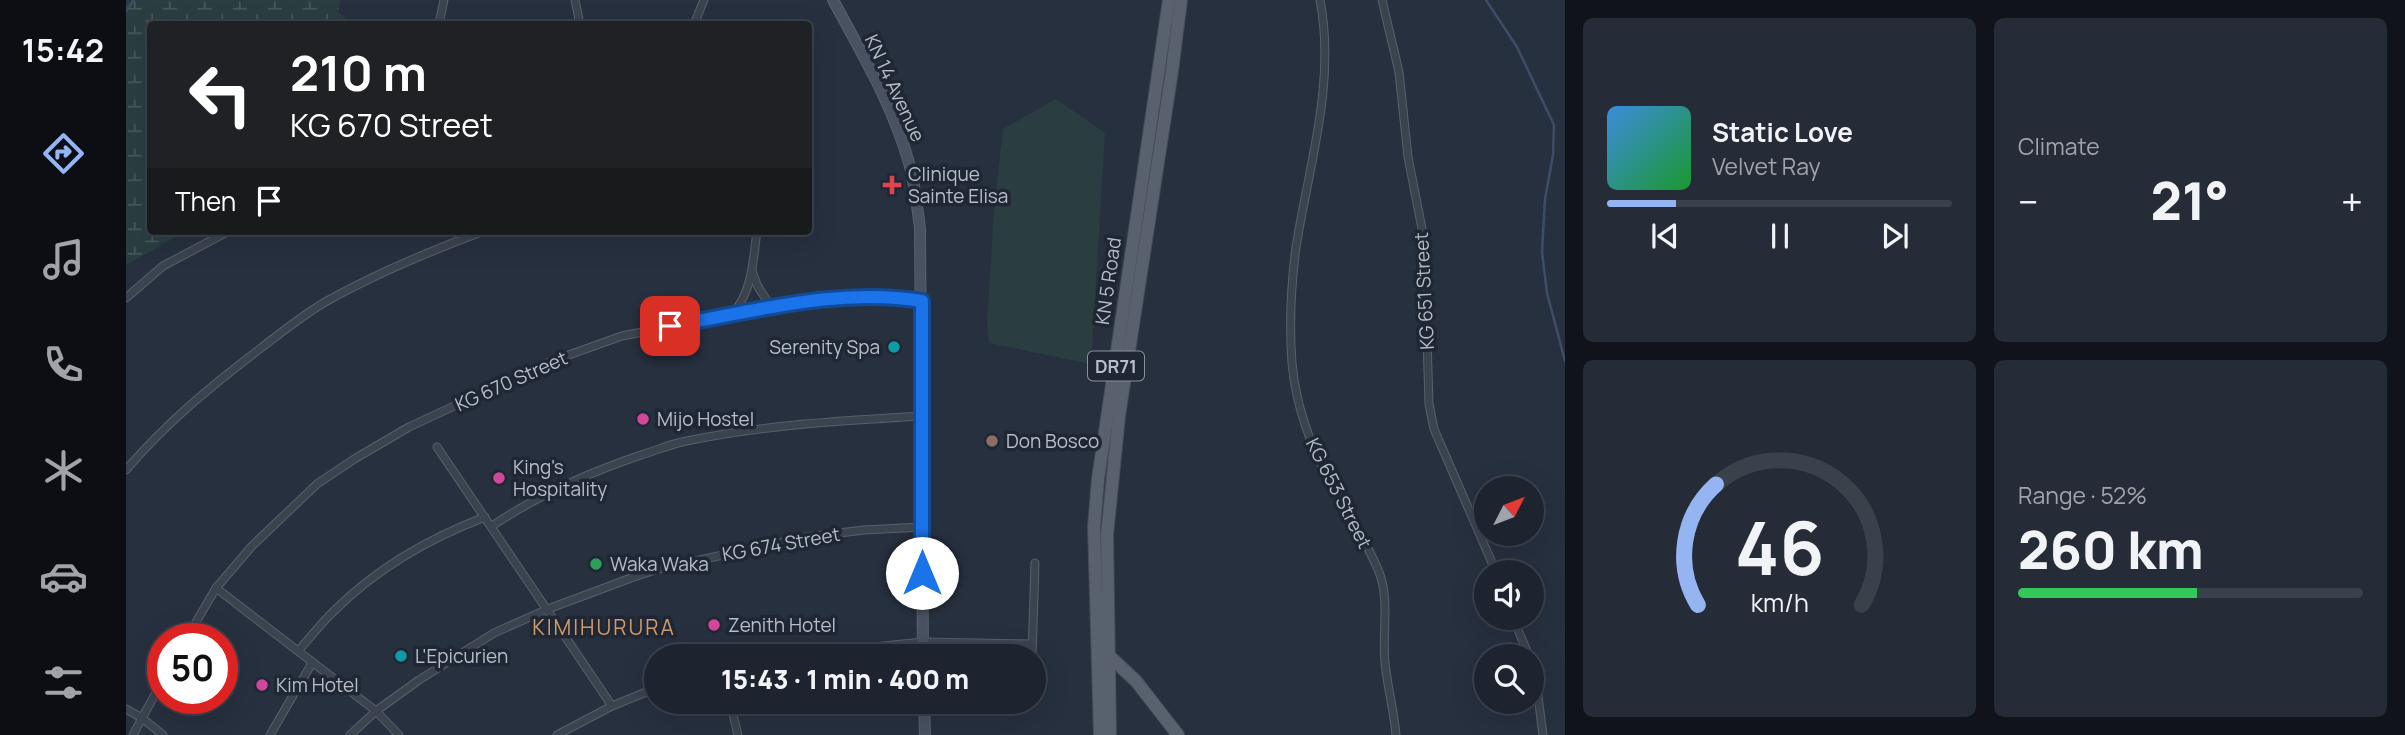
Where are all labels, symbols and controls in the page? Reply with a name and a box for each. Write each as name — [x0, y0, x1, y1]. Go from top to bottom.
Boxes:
text: 15:42 — [22, 28, 104, 72]
street label: KN 14 Avenue — [859, 30, 931, 146]
text: 210 m — [290, 39, 427, 106]
icon: left — [175, 49, 266, 140]
text: KG 670 Street — [290, 103, 493, 147]
text: Static Love — [1712, 114, 1853, 150]
icon: directions — [39, 129, 88, 178]
text: Climate — [2018, 130, 2100, 162]
text: Velvet Ray — [1712, 150, 1821, 182]
place label: Clinique Sainte Elisa — [908, 161, 1008, 209]
text: 21° — [2151, 165, 2229, 236]
marker: Clinique Sainte Elisa — [882, 175, 902, 195]
text: − — [2018, 175, 2039, 227]
text: + — [2341, 175, 2363, 227]
icon: arrive — [250, 182, 288, 220]
text: Then — [175, 183, 236, 219]
icon: previous — [1646, 217, 1684, 255]
icon: pause — [1761, 217, 1799, 255]
icon: next — [1876, 217, 1914, 255]
street label: KG 651 Street — [1408, 232, 1440, 350]
icon: music — [39, 235, 88, 284]
street label: KN 5 Road — [1089, 236, 1127, 326]
pin — [640, 296, 700, 356]
icon: arrive — [651, 307, 689, 345]
place label: Serenity Spa — [769, 334, 880, 360]
marker: Serenity Spa — [886, 339, 902, 355]
icon: phone — [39, 340, 88, 389]
street label: KG 670 Street — [451, 345, 571, 417]
road number: DR71 — [1088, 352, 1144, 380]
place label: Mijo Hostel — [657, 406, 754, 432]
marker: Mijo Hostel — [635, 411, 651, 427]
place label: Don Bosco — [1006, 428, 1099, 454]
marker: Don Bosco — [984, 433, 1000, 449]
street label: KG 653 Street — [1300, 433, 1378, 553]
icon: climate — [39, 446, 88, 495]
place label: King's Hospitality — [513, 454, 607, 502]
marker: King's Hospitality — [491, 470, 507, 486]
north arrow — [1474, 476, 1544, 546]
map controls — [1474, 476, 1544, 714]
text: Range · 52% — [2018, 479, 2147, 511]
text: 46 — [1735, 497, 1824, 597]
text: 260 km — [2018, 514, 2204, 585]
street label: KG 674 Street — [720, 521, 842, 567]
position arrow — [885, 536, 959, 610]
place label: Waka Waka — [610, 551, 709, 577]
icon: car — [39, 552, 88, 601]
marker: Waka Waka — [588, 556, 604, 572]
button: sound — [1474, 560, 1544, 630]
text: km/h — [1750, 584, 1809, 619]
place label: Zenith Hotel — [728, 612, 836, 638]
district label: KIMIHURURA — [532, 613, 676, 641]
marker: Zenith Hotel — [706, 617, 722, 633]
speed limit sign: 50 — [147, 623, 238, 714]
place label: L'Epicurien — [415, 643, 508, 669]
button: search — [1474, 644, 1544, 714]
marker: L'Epicurien — [393, 648, 409, 664]
icon: filters — [39, 658, 88, 707]
text: 15:43 · 1 min · 400 m — [721, 661, 969, 697]
place label: Kim Hotel — [276, 672, 359, 698]
marker: Kim Hotel — [254, 677, 270, 693]

